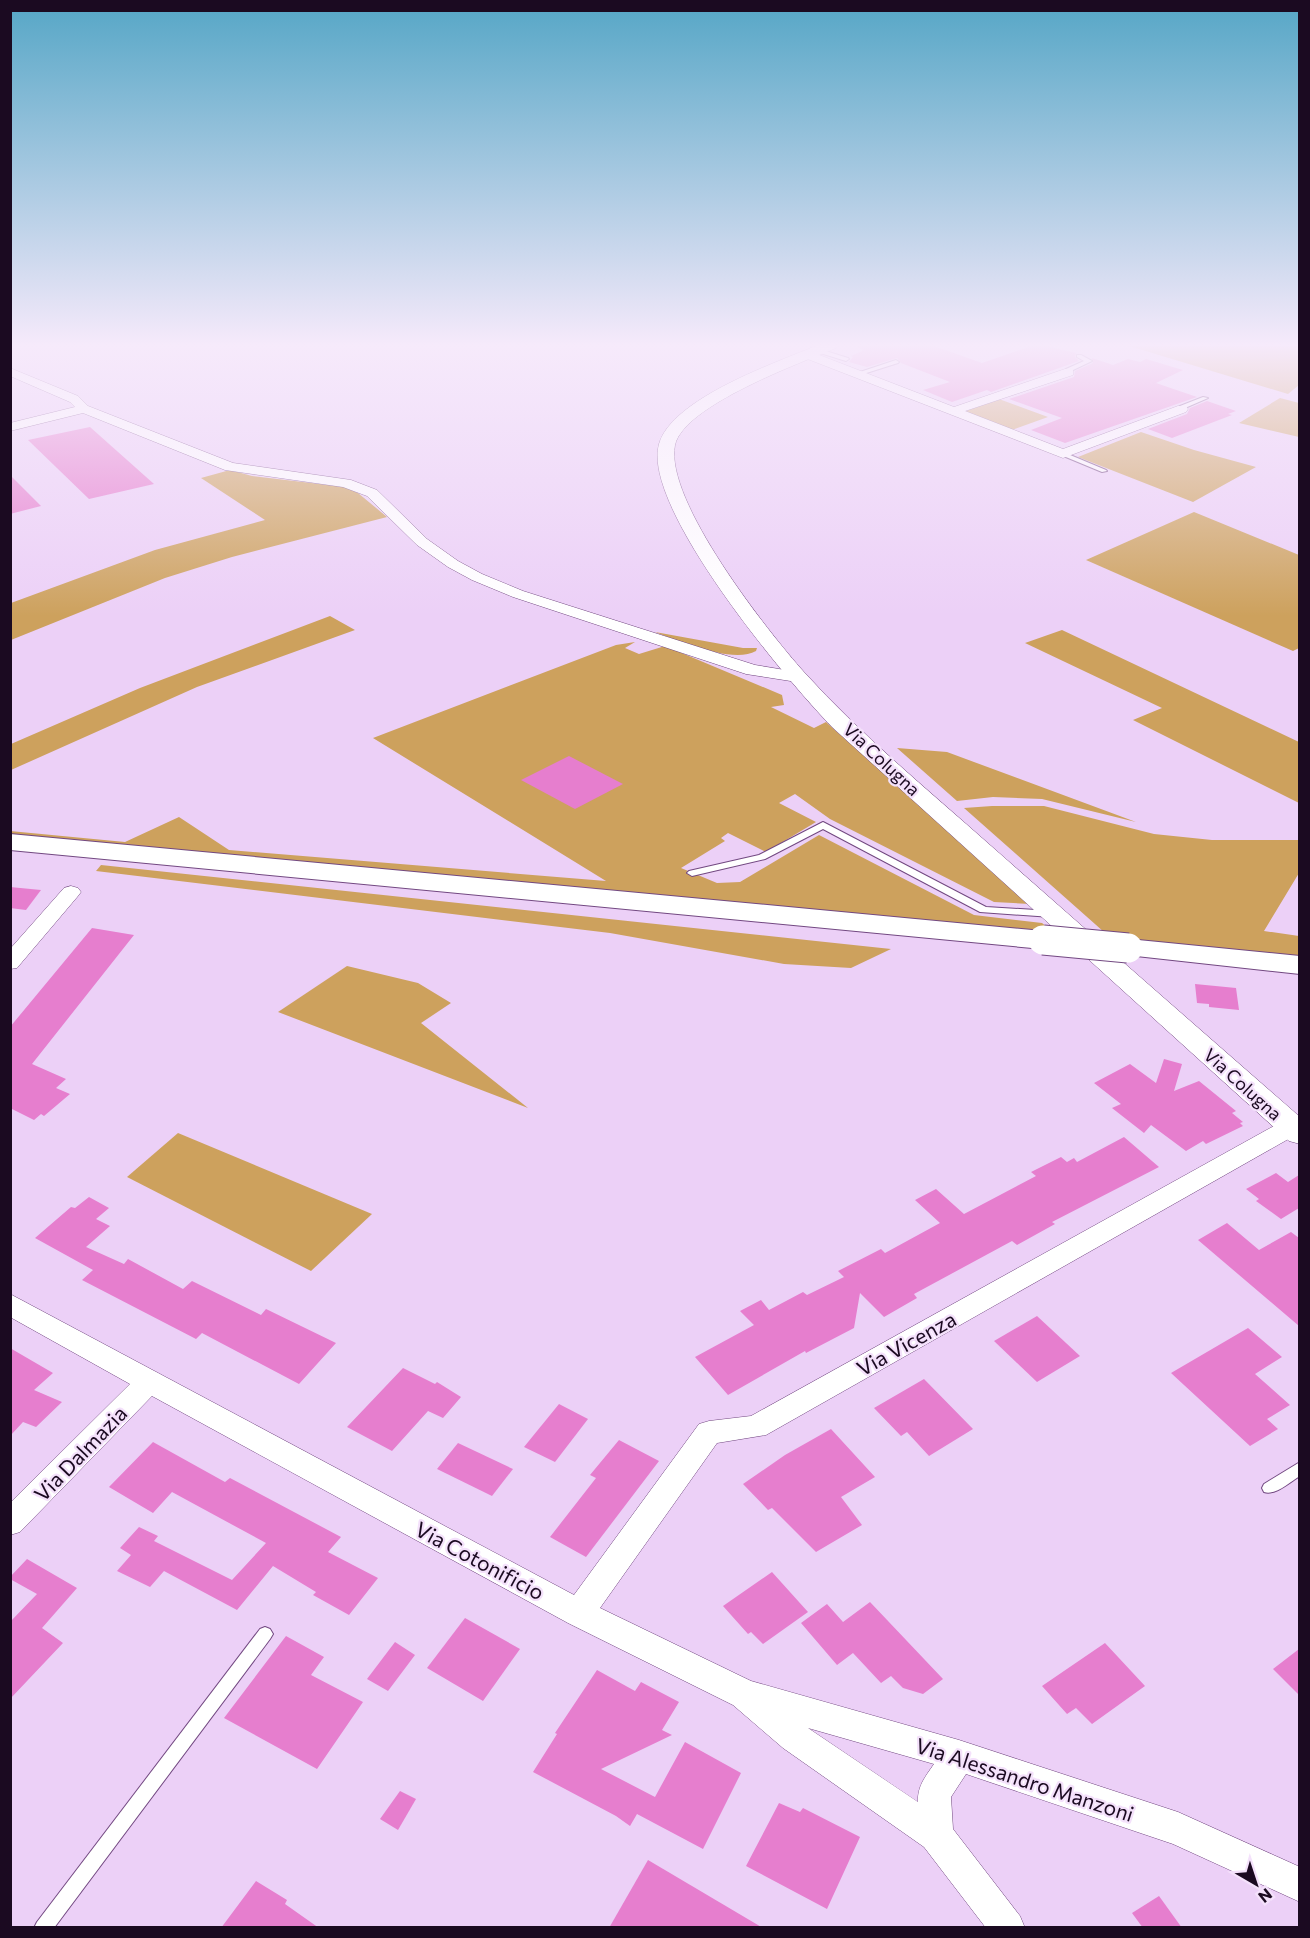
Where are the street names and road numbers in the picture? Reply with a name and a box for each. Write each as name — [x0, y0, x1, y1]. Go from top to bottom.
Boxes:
street label: Via Colugna — [839, 718, 925, 800]
street label: Via Colugna — [1200, 1043, 1286, 1125]
street label: Via Vicenza — [852, 1306, 960, 1380]
street label: Via Dalmazia — [28, 1400, 132, 1506]
street label: Via Cotonificio — [411, 1516, 549, 1604]
street label: Via Alessandro Manzoni — [913, 1732, 1137, 1826]

